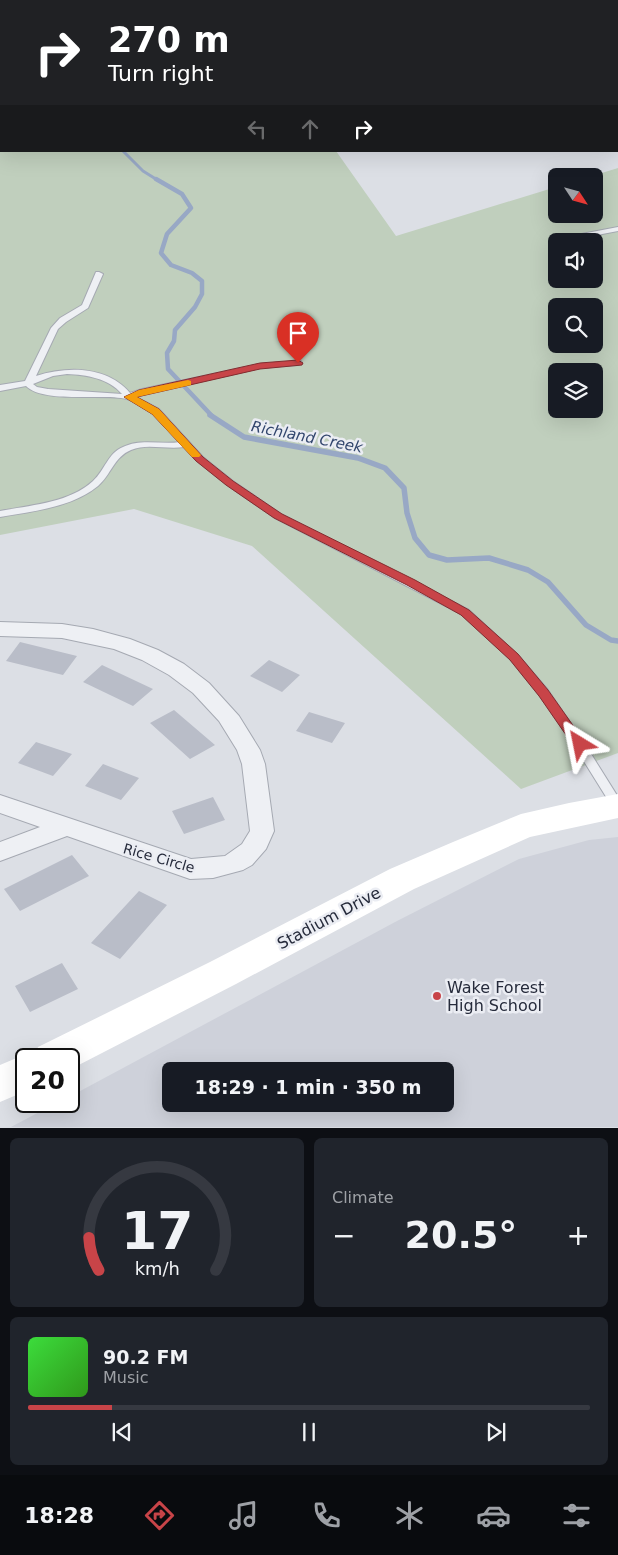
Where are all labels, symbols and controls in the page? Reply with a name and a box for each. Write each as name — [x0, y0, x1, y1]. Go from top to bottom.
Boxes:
icon: right — [25, 20, 90, 85]
text: 270 m — [108, 20, 230, 60]
text: Turn right — [108, 61, 213, 86]
icon: left — [243, 115, 271, 143]
icon: ahead — [296, 115, 324, 143]
icon: right — [349, 115, 377, 143]
north arrow — [548, 168, 602, 222]
map controls — [548, 168, 603, 418]
button: sound — [548, 233, 603, 288]
button: search — [548, 298, 603, 353]
pin — [277, 312, 319, 363]
icon: arrive — [284, 319, 312, 347]
button: layers — [548, 363, 603, 418]
water label: Richland Creek — [250, 417, 366, 457]
position arrow — [553, 717, 605, 769]
street label: Rice Circle — [121, 840, 197, 876]
street label: Stadium Drive — [274, 883, 384, 953]
place label: Wake Forest High School — [447, 978, 544, 1015]
marker: Wake Forest High School — [431, 990, 443, 1002]
speed limit sign: 20 — [15, 1048, 80, 1113]
text: 18:29 · 1 min · 350 m — [194, 1076, 422, 1098]
text: Climate — [332, 1188, 394, 1207]
text: 17 — [121, 1201, 193, 1261]
text: 20.5° — [405, 1213, 517, 1257]
text: − — [332, 1219, 355, 1252]
text: + — [567, 1219, 590, 1252]
text: km/h — [134, 1258, 180, 1279]
text: 90.2 FM — [103, 1346, 188, 1368]
text: Music — [103, 1368, 149, 1387]
icon: previous — [108, 1418, 136, 1446]
icon: pause — [295, 1418, 323, 1446]
icon: next — [482, 1418, 510, 1446]
icon: directions — [142, 1498, 177, 1533]
icon: music — [226, 1498, 261, 1533]
icon: phone — [309, 1498, 344, 1533]
icon: climate — [392, 1498, 427, 1533]
icon: car — [476, 1498, 511, 1533]
icon: filters — [559, 1498, 594, 1533]
text: 18:28 — [24, 1503, 94, 1528]

